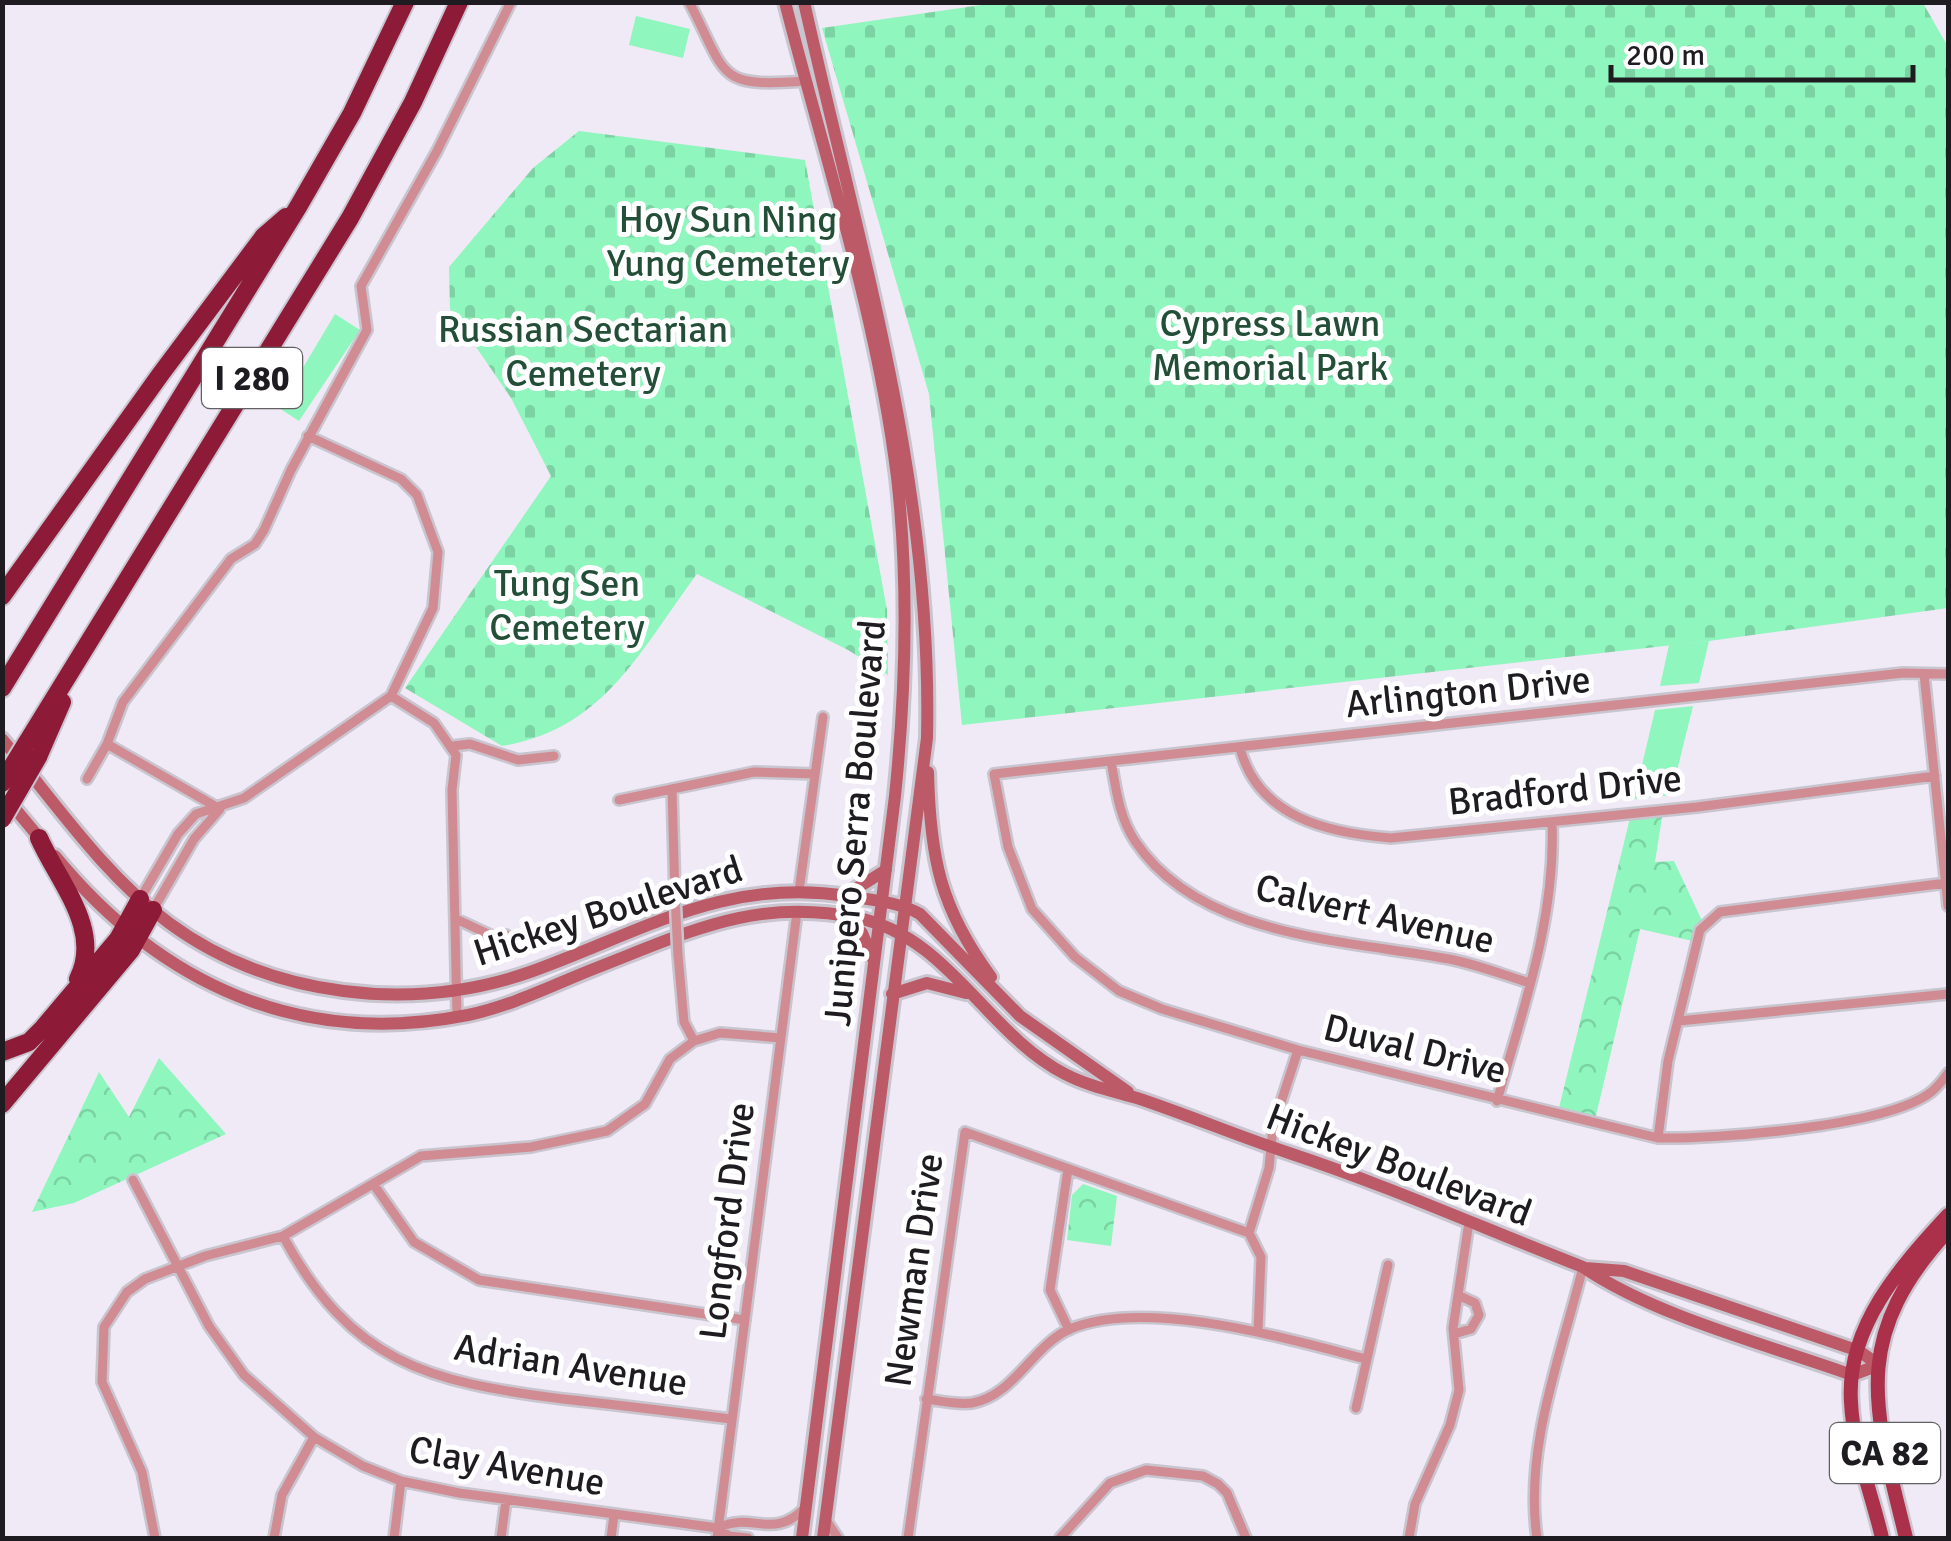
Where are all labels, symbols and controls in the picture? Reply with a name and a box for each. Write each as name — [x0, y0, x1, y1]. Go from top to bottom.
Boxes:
scale bar — [1611, 20, 1914, 82]
text: 200 m — [1626, 37, 1705, 74]
park label: Hoy Sun Ning Yung Cemetery — [606, 196, 850, 287]
park label: Cypress Lawn Memorial Park — [1152, 300, 1388, 391]
park label: Russian Sectarian Cemetery — [438, 306, 728, 397]
road number: I 280 — [202, 348, 302, 408]
park label: Tung Sen Cemetery — [489, 560, 645, 651]
street label: Junipero Serra Boulevard — [814, 618, 896, 1028]
street label: Arlington Drive — [1343, 656, 1593, 728]
street label: Bradford Drive — [1446, 754, 1684, 826]
street label: Hickey Boulevard — [468, 845, 748, 977]
street label: Calvert Avenue — [1251, 864, 1499, 964]
street label: Duval Drive — [1319, 1004, 1511, 1094]
street label: Hickey Boulevard — [1260, 1093, 1538, 1237]
street label: Longford Drive — [689, 1100, 765, 1342]
street label: Newman Drive — [874, 1150, 954, 1390]
street label: Adrian Avenue — [451, 1323, 691, 1407]
road number: CA 82 — [1830, 1423, 1940, 1483]
street label: Clay Avenue — [405, 1426, 609, 1506]

